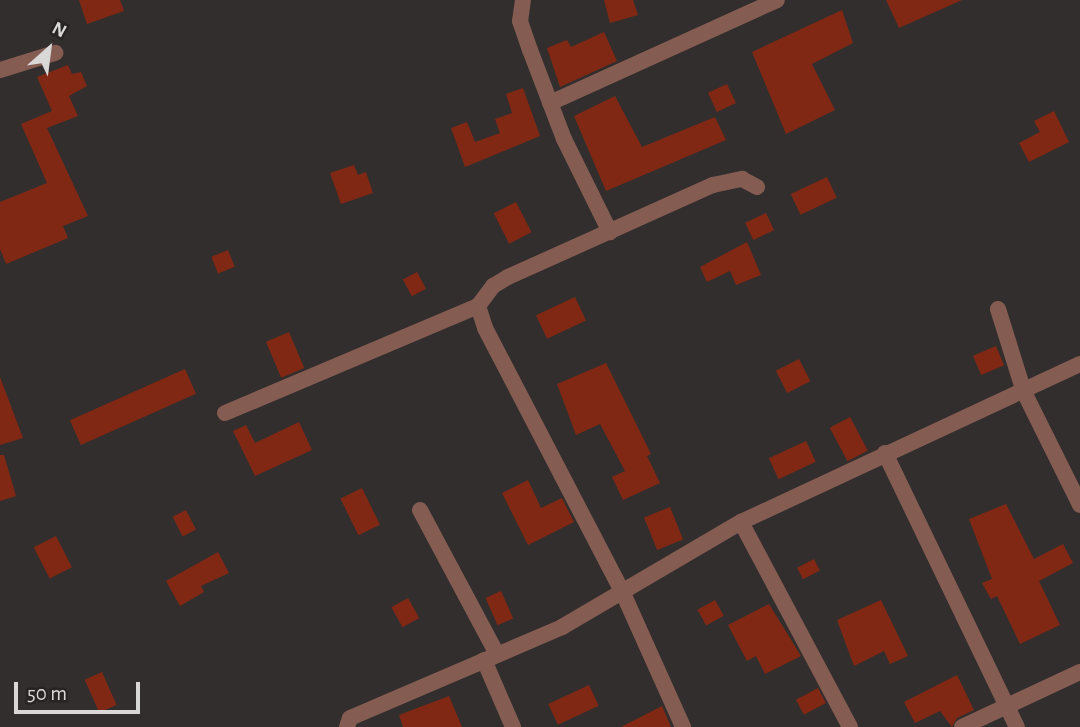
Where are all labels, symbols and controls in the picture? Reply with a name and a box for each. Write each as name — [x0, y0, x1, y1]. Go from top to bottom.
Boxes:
north arrow — [14, 14, 84, 84]
text: N — [49, 19, 69, 42]
scale bar — [18, 668, 144, 712]
text: 50 m — [27, 683, 67, 704]

